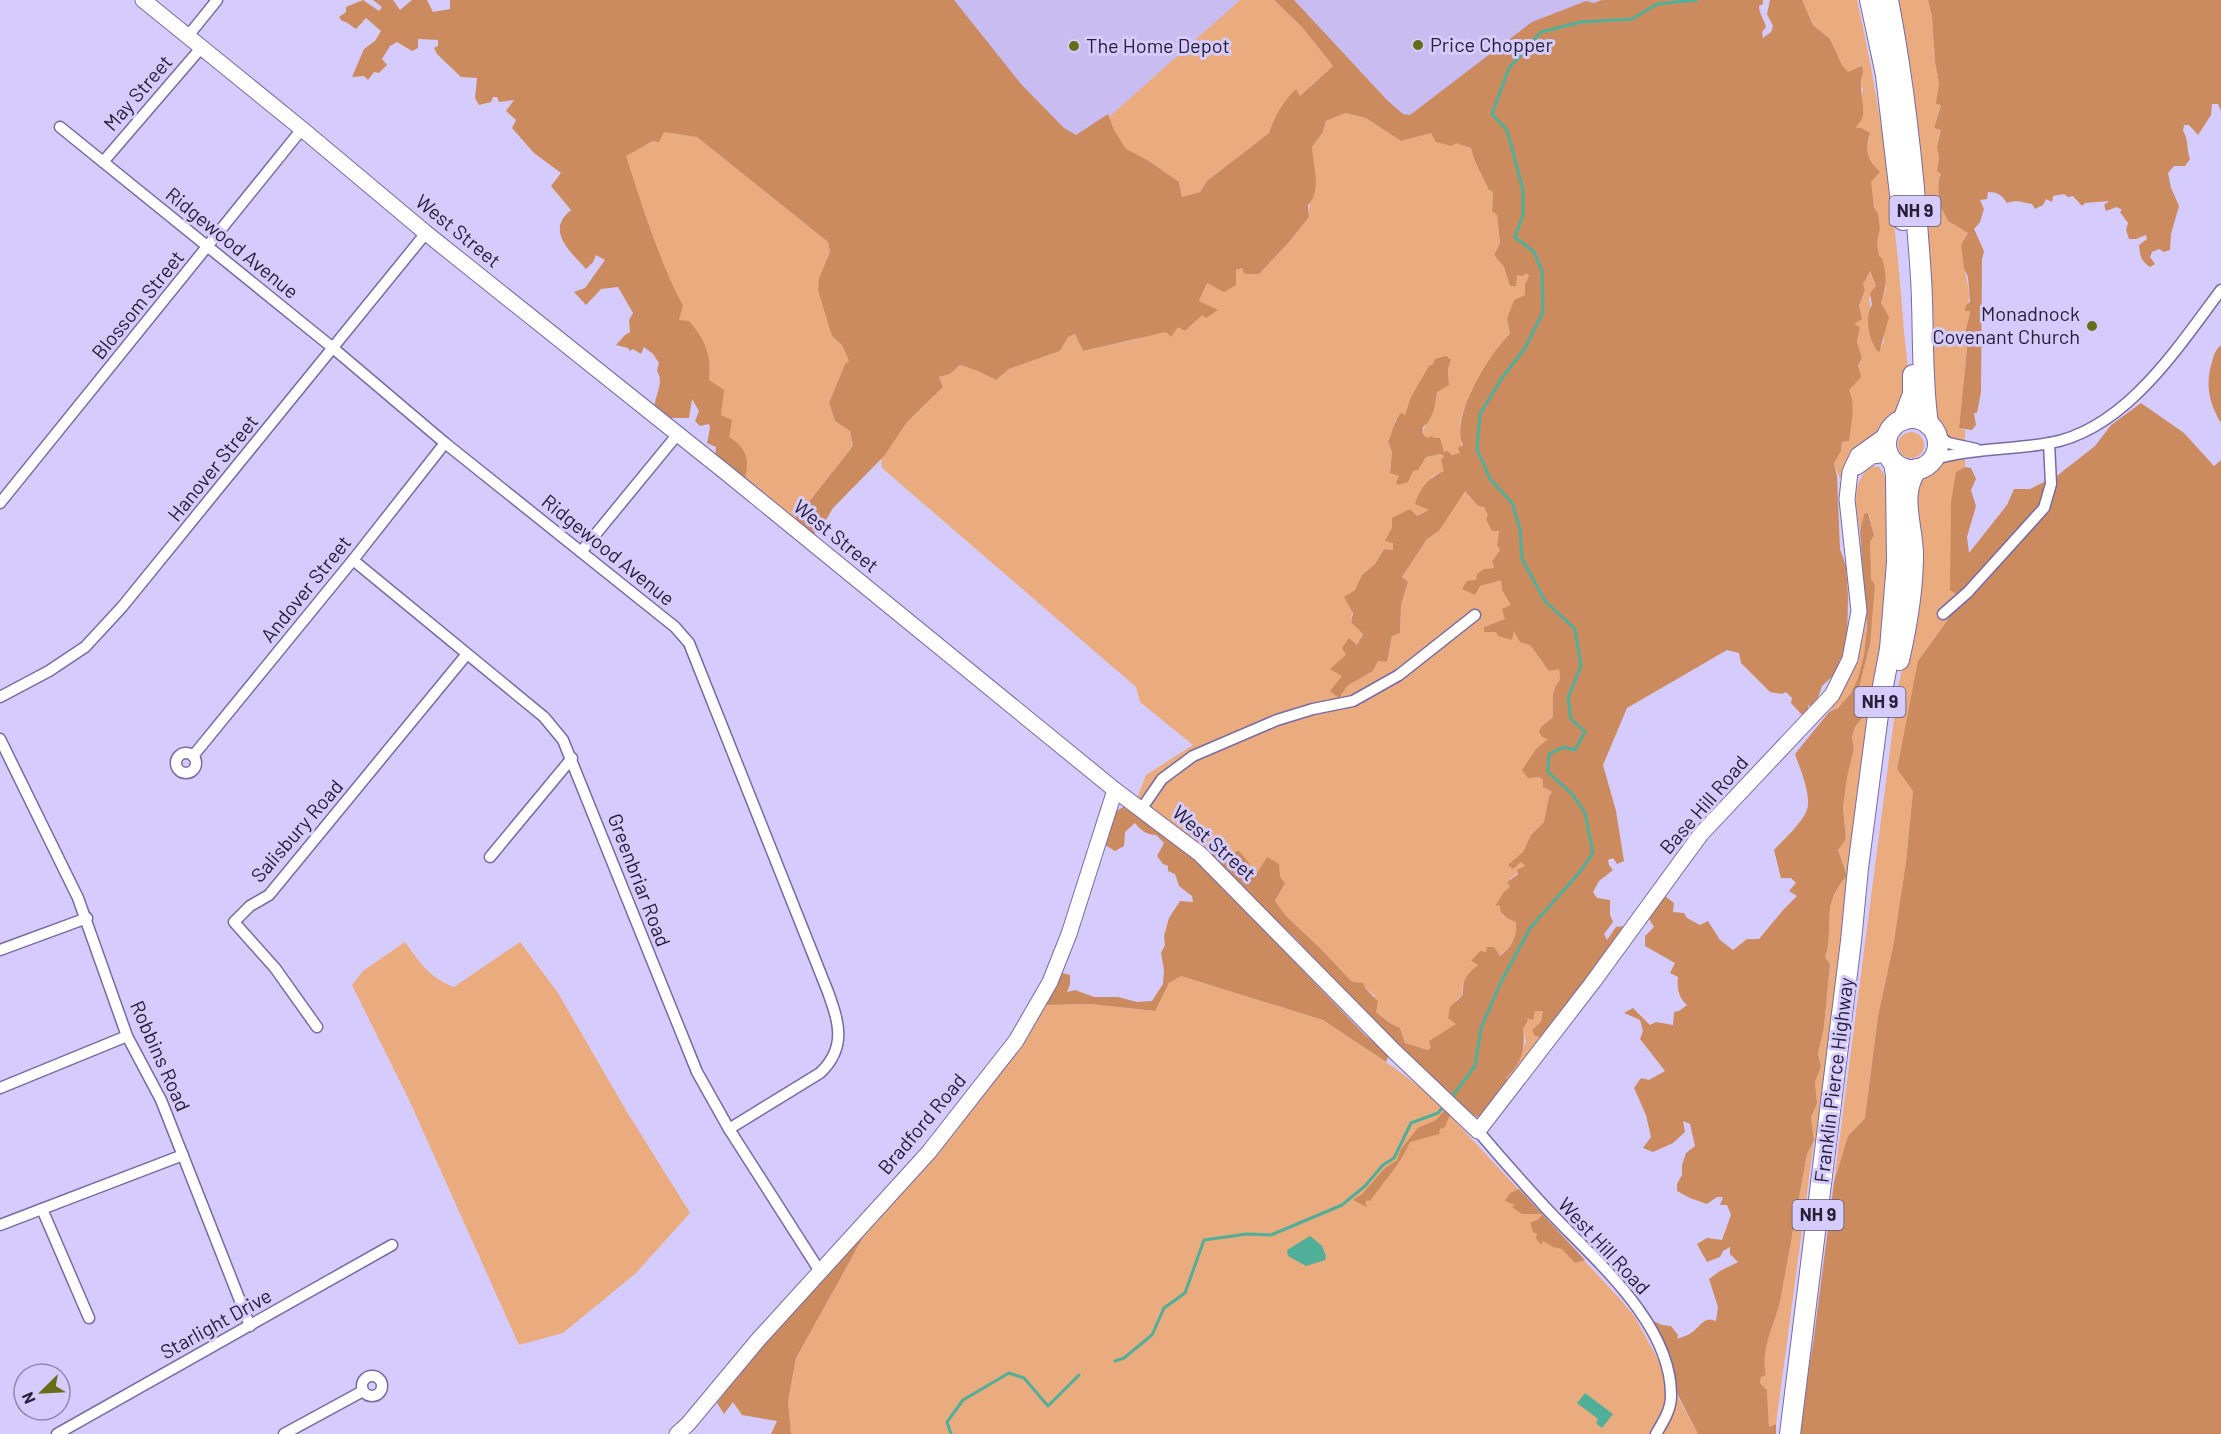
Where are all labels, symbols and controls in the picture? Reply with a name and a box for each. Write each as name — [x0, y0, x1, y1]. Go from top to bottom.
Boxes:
place label: Price Chopper — [1430, 32, 1553, 56]
place label: The Home Depot — [1086, 33, 1230, 57]
marker: Price Chopper — [1411, 38, 1425, 52]
marker: The Home Depot — [1067, 39, 1081, 53]
street label: May Street — [98, 50, 177, 135]
street label: Ridgewood Avenue — [161, 181, 304, 303]
street label: West Street — [411, 189, 506, 272]
road number: NH 9 — [1890, 196, 1940, 226]
street label: Blossom Street — [86, 245, 188, 364]
place label: Monadnock Covenant Church — [1933, 301, 2080, 348]
marker: Monadnock Covenant Church — [2085, 319, 2099, 333]
street label: Hanover Street — [162, 409, 262, 525]
street label: Ridgewood Avenue — [537, 488, 680, 610]
street label: West Street — [789, 494, 884, 577]
street label: Andover Street — [255, 530, 355, 646]
road number: NH 9 — [1854, 687, 1906, 717]
street label: Base Hill Road — [1654, 750, 1752, 858]
street label: Salisbury Road — [245, 774, 347, 887]
street label: West Street — [1168, 800, 1261, 885]
street label: Greenbriar Road — [604, 810, 676, 950]
street label: Franklin Pierce Highway — [1809, 976, 1858, 1184]
street label: Robbins Road — [126, 997, 196, 1115]
street label: Bradford Road — [872, 1068, 970, 1179]
street label: West Hill Road — [1554, 1192, 1656, 1299]
road number: NH 9 — [1792, 1200, 1844, 1230]
street label: Starlight Drive — [156, 1283, 275, 1364]
north arrow — [12, 1362, 72, 1422]
text: N — [17, 1390, 39, 1407]

